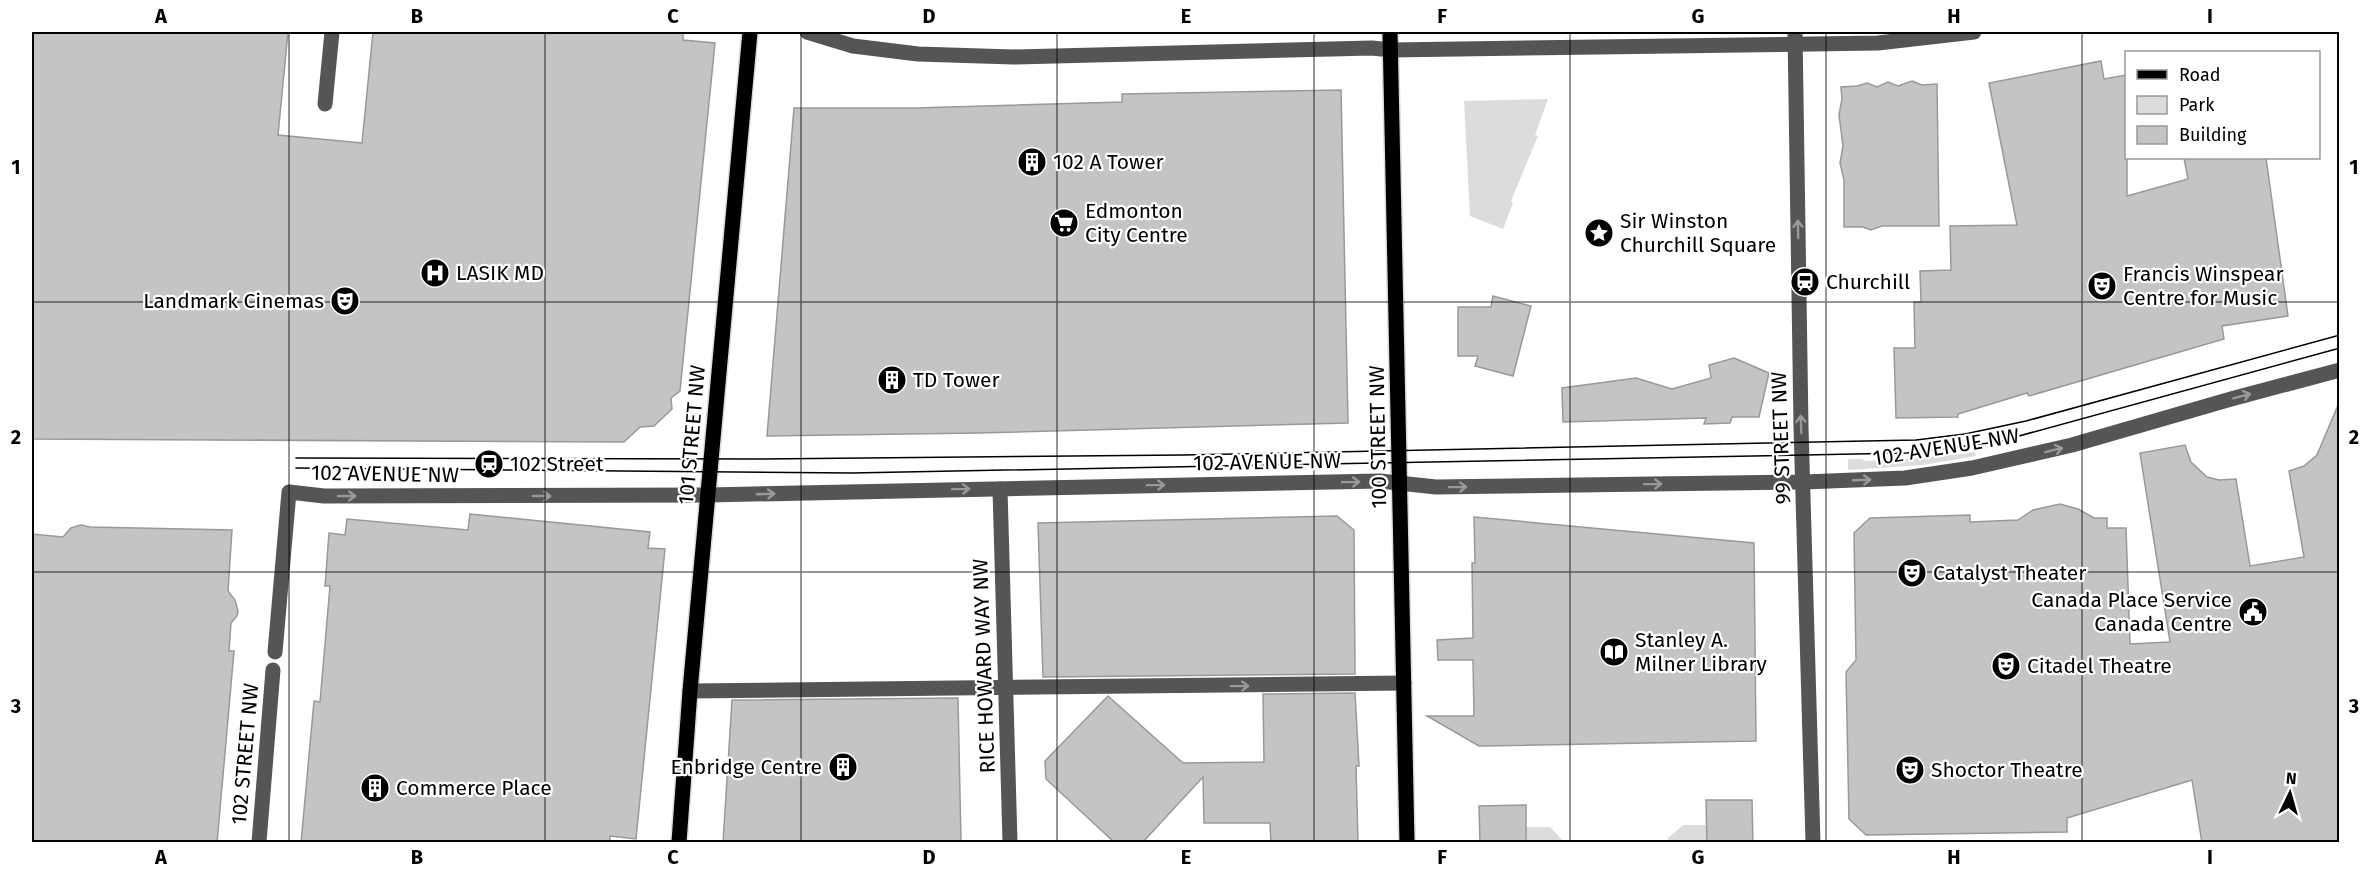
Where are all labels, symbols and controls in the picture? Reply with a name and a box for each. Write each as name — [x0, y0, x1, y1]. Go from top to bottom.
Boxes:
text: A — [154, 4, 168, 28]
text: B — [411, 4, 423, 28]
text: C — [667, 4, 679, 28]
text: D — [922, 4, 936, 28]
text: E — [1181, 4, 1191, 28]
text: F — [1437, 4, 1447, 28]
text: G — [1692, 4, 1704, 28]
text: H — [1947, 4, 1961, 28]
text: I — [2207, 4, 2213, 28]
legend — [2125, 51, 2320, 159]
text: Road — [2179, 64, 2221, 86]
text: Park — [2179, 94, 2215, 116]
text: Building — [2179, 124, 2247, 146]
building icon: 102 A Tower — [1016, 146, 1048, 178]
place label: 102 A Tower — [1053, 149, 1164, 175]
text: 1 — [11, 155, 21, 179]
text: 1 — [2349, 155, 2359, 179]
place label: Edmonton City Centre — [1085, 198, 1188, 248]
supermarket icon: Edmonton City Centre — [1048, 207, 1080, 239]
place label: Sir Winston Churchill Square — [1620, 208, 1776, 258]
place icon: Sir Winston Churchill Square — [1583, 217, 1615, 249]
one-way arrow — [1792, 219, 1804, 239]
hospital icon: LASIK MD — [419, 257, 451, 289]
place label: LASIK MD — [456, 260, 544, 286]
place label: Francis Winspear Centre for Music — [2123, 261, 2284, 311]
station icon: Churchill — [1789, 266, 1821, 298]
place label: Churchill — [1826, 269, 1910, 295]
theatre icon: Francis Winspear Centre for Music — [2086, 270, 2118, 302]
theatre icon: Landmark Cinemas — [329, 285, 361, 317]
place label: Landmark Cinemas — [143, 288, 324, 314]
street label: 101 STREET NW — [673, 364, 711, 506]
building icon: TD Tower — [876, 364, 908, 396]
street label: 100 STREET NW — [1364, 365, 1392, 509]
place label: TD Tower — [913, 367, 1000, 393]
street label: 99 STREET NW — [1766, 371, 1796, 505]
one-way arrow — [2232, 390, 2251, 402]
one-way arrow — [1795, 414, 1807, 434]
street label: 102 AVENUE NW — [1871, 423, 2021, 471]
text: 2 — [11, 425, 21, 449]
text: 2 — [2349, 425, 2359, 449]
one-way arrow — [2044, 443, 2063, 455]
station icon: 102 Street — [473, 448, 505, 480]
street label: 102 AVENUE NW — [1193, 448, 1341, 476]
place label: 102 Street — [510, 451, 604, 477]
street label: 102 AVENUE NW — [311, 460, 459, 488]
one-way arrow — [1852, 475, 1872, 486]
one-way arrow — [1341, 476, 1361, 487]
one-way arrow — [1643, 478, 1663, 490]
one-way arrow — [1146, 480, 1166, 491]
one-way arrow — [1448, 481, 1468, 492]
one-way arrow — [951, 483, 971, 495]
one-way arrow — [756, 488, 776, 499]
one-way arrow — [336, 490, 356, 502]
one-way arrow — [531, 490, 551, 502]
theatre icon: Catalyst Theater — [1896, 557, 1928, 589]
street label: RICE HOWARD WAY NW — [967, 558, 1001, 774]
place label: Catalyst Theater — [1933, 560, 2086, 586]
place label: Canada Place Service Canada Centre — [2031, 587, 2232, 637]
public building icon: Canada Place Service Canada Centre — [2237, 596, 2269, 628]
place label: Stanley A. Milner Library — [1635, 627, 1768, 677]
library icon: Stanley A. Milner Library — [1598, 636, 1630, 668]
theatre icon: Citadel Theatre — [1990, 650, 2022, 682]
place label: Citadel Theatre — [2027, 653, 2172, 679]
one-way arrow — [1230, 680, 1250, 692]
street label: 102 STREET NW — [226, 682, 264, 826]
text: 3 — [10, 694, 21, 718]
text: 3 — [2348, 694, 2359, 718]
building icon: Enbridge Centre — [827, 751, 859, 783]
place label: Enbridge Centre — [670, 754, 822, 780]
theatre icon: Shoctor Theatre — [1894, 754, 1926, 786]
place label: Shoctor Theatre — [1931, 757, 2083, 783]
north arrow — [2260, 763, 2320, 823]
text: N — [2285, 769, 2297, 788]
building icon: Commerce Place — [359, 772, 391, 804]
place label: Commerce Place — [396, 775, 552, 801]
text: A — [154, 845, 168, 869]
text: B — [411, 845, 423, 869]
text: C — [667, 845, 679, 869]
text: D — [922, 845, 936, 869]
text: E — [1181, 845, 1191, 869]
text: F — [1437, 845, 1447, 869]
text: G — [1692, 845, 1704, 869]
text: H — [1947, 845, 1961, 869]
text: I — [2207, 845, 2213, 869]

